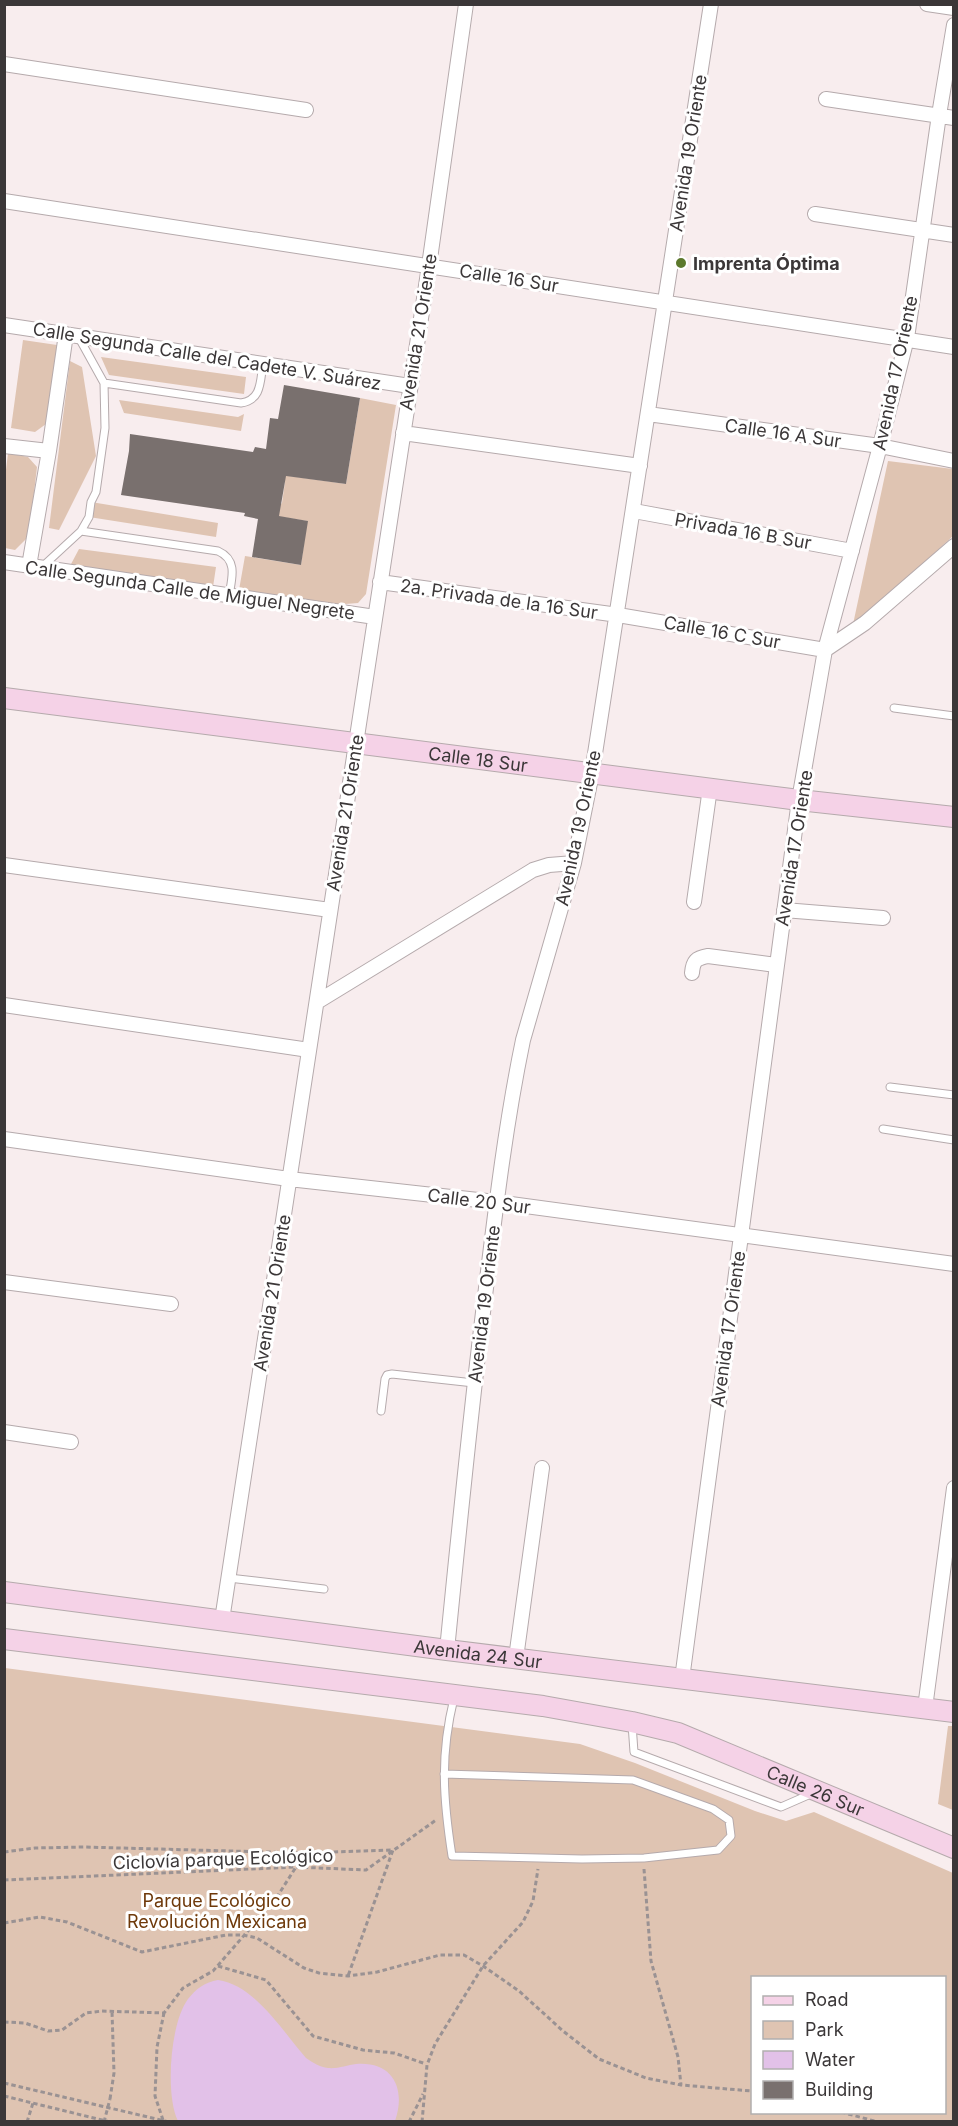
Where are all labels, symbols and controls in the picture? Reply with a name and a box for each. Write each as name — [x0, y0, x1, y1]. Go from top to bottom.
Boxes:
street label: Avenida 19 Oriente — [665, 73, 711, 233]
street label: Avenida 21 Oriente — [395, 252, 441, 412]
place label: Imprenta Óptima — [693, 253, 840, 274]
marker: Imprenta Óptima — [674, 256, 688, 270]
street label: Calle 16 Sur — [458, 260, 560, 296]
street label: Avenida 17 Oriente — [868, 294, 922, 452]
street label: Calle Segunda Calle del Cadete V. Suárez — [31, 318, 383, 394]
street label: Calle 16 A Sur — [723, 414, 843, 452]
street label: Privada 16 B Sur — [673, 509, 813, 553]
street label: Calle Segunda Calle de Miguel Negrete — [24, 556, 356, 624]
street label: 2a. Privada de la 16 Sur — [399, 575, 599, 623]
street label: Calle 16 C Sur — [662, 611, 782, 653]
street label: Avenida 21 Oriente — [322, 733, 368, 893]
street label: Calle 18 Sur — [427, 742, 529, 776]
street label: Avenida 19 Oriente — [551, 748, 605, 908]
street label: Avenida 17 Oriente — [771, 768, 817, 928]
street label: Calle 20 Sur — [426, 1184, 532, 1218]
street label: Avenida 21 Oriente — [249, 1213, 295, 1373]
street label: Avenida 19 Oriente — [464, 1224, 504, 1384]
street label: Avenida 17 Oriente — [707, 1249, 749, 1409]
street label: Avenida 24 Sur — [413, 1635, 544, 1672]
street label: Calle 26 Sur — [764, 1761, 868, 1820]
street label: Ciclovía parque Ecológico — [112, 1845, 334, 1873]
park label: Parque Ecológico Revolución Mexicana — [127, 1890, 307, 1932]
legend — [751, 1976, 946, 2114]
text: Road — [805, 1989, 848, 2010]
text: Park — [805, 2019, 844, 2040]
text: Water — [805, 2049, 855, 2070]
text: Building — [805, 2079, 873, 2100]

